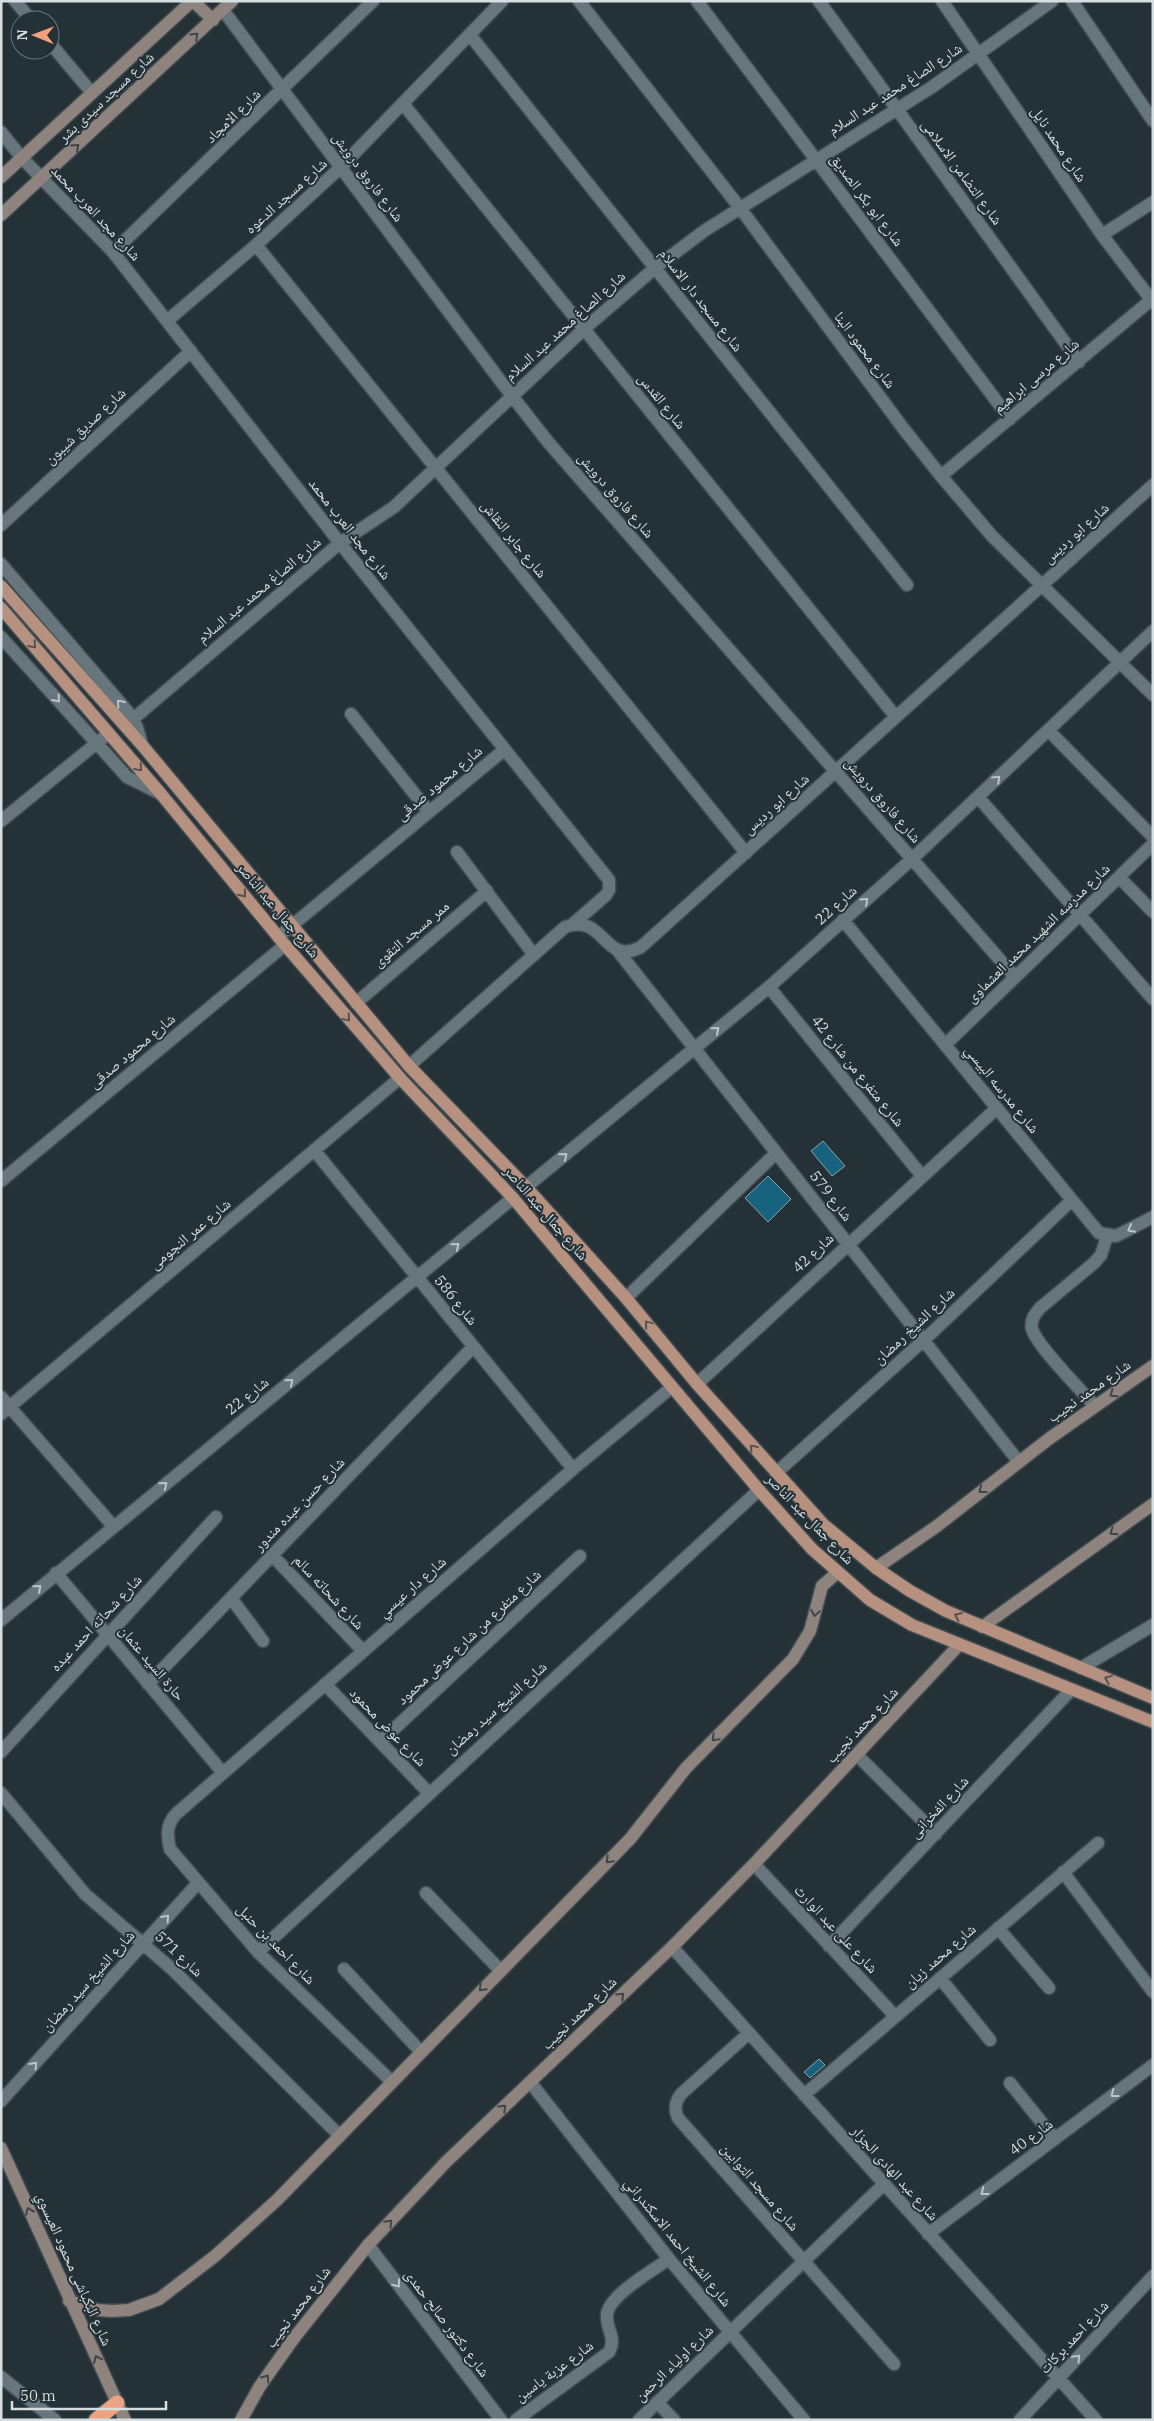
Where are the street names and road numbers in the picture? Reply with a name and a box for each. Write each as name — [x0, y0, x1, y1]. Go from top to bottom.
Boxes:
street label: شارع الصاغ محمد عبد السلام — [824, 38, 966, 140]
street label: شارع مسجد سيدى بشر — [53, 47, 158, 147]
street label: شارع الامجاد — [201, 84, 265, 148]
street label: شارع محمد نايل — [1026, 102, 1092, 186]
street label: شارع التضامن الاسلامى — [917, 115, 1007, 229]
street label: شارع فاروق درويش — [328, 128, 408, 226]
street label: شارع ابو بكر الصديق — [826, 150, 908, 250]
street label: شارع مسجد الدعوه — [241, 154, 331, 238]
street label: شارع مجد العرب محمد — [47, 161, 146, 265]
street label: شارع مسجد دار الاسلام — [654, 244, 748, 356]
street label: شارع الصاغ محمد عبد السلام — [500, 266, 630, 386]
street label: شارع محمود البنا — [830, 308, 900, 392]
street label: شارع مرسى ابراهيم — [989, 334, 1083, 418]
street label: شارع القدس — [633, 369, 691, 433]
street label: شارع صديق شيبون — [40, 383, 130, 469]
street label: شارع فاروق درويش — [573, 448, 659, 542]
street label: شارع مجد العرب محمد — [304, 474, 396, 584]
street label: شارع جابر النقاش — [476, 496, 552, 582]
street label: شارع ابو رديس — [1039, 498, 1113, 568]
street label: شارع الصاغ محمد عبد السلام — [193, 532, 325, 648]
street label: شارع محمود صدقى — [391, 741, 487, 825]
street label: شارع فاروق درويش — [840, 753, 926, 847]
street label: شارع ابو رديس — [739, 769, 813, 839]
street label: شارع جمال عبد الناصر — [231, 857, 324, 962]
street label: شارع مدرسه الشهيد محمد العشماوى — [962, 859, 1114, 1007]
street label: شارع 22 — [811, 881, 861, 929]
street label: ممر مسجد التقوى — [368, 896, 454, 972]
street label: شارع محمود صدقى — [84, 1009, 180, 1093]
street label: شارع متفرع من شارع 42 — [807, 1011, 909, 1131]
street label: شارع مدرسه البيسي — [959, 1040, 1044, 1139]
street label: شارع جمال عبد الناصر — [499, 1161, 593, 1265]
street label: شارع 579 — [805, 1167, 857, 1226]
street label: شارع عمر النجومى — [145, 1194, 235, 1274]
street label: شارع 42 — [788, 1229, 838, 1277]
street label: شارع 586 — [430, 1271, 482, 1329]
street label: شارع الشيخ رمضان — [869, 1283, 959, 1369]
street label: شارع محمد نجيب — [1043, 1355, 1135, 1427]
street label: شارع 22 — [221, 1372, 273, 1420]
street label: شارع حسن عبده مندور — [248, 1453, 349, 1556]
street label: شارع جمال عبد الناصر — [761, 1468, 859, 1569]
street label: شارع شحاته سالم — [289, 1550, 369, 1634]
street label: شارع دار عيسي — [374, 1552, 452, 1624]
street label: شارع متفرع من شارع عوض محمود — [393, 1565, 546, 1709]
street label: شارع شحاته احمد عبده — [46, 1570, 146, 1676]
street label: حارة السيد عثمان — [114, 1621, 190, 1705]
street label: شارع الشيخ سيد رمضان — [441, 1657, 551, 1759]
street label: شارع محمد نجيب — [821, 1682, 903, 1767]
street label: شارع عوض محمود — [345, 1683, 431, 1771]
street label: شارع الفخرانى — [905, 1771, 973, 1843]
street label: شارع على عبد الوارث — [790, 1880, 882, 1978]
street label: شارع احمد بن حنبل — [232, 1899, 320, 1989]
street label: شارع محمد زيان — [900, 1919, 980, 1993]
street label: شارع الشيخ سيد رمضان — [37, 1926, 139, 2036]
street label: شارع 571 — [151, 1927, 207, 1982]
street label: شارع محمد نجيب — [537, 1972, 621, 2054]
street label: شارع 40 — [1005, 2114, 1057, 2160]
street label: شارع عبد الهادى الجزار — [846, 2120, 943, 2225]
street label: شارع مسجد التوابين — [716, 2139, 804, 2235]
street label: شارع الشيخ احمد الاسكندراني — [618, 2173, 736, 2312]
street label: شارع البكباشى محمود العيسوي — [29, 2189, 117, 2350]
street label: شارع محمد نجيب — [261, 2262, 335, 2352]
street label: شارع دكتور صالح حمدى — [400, 2265, 494, 2381]
street label: شارع احمد بركات — [1035, 2296, 1113, 2378]
street label: شارع اولياء الرحمن — [630, 2320, 718, 2406]
street label: شارع عزبة ياسين — [510, 2336, 598, 2406]

